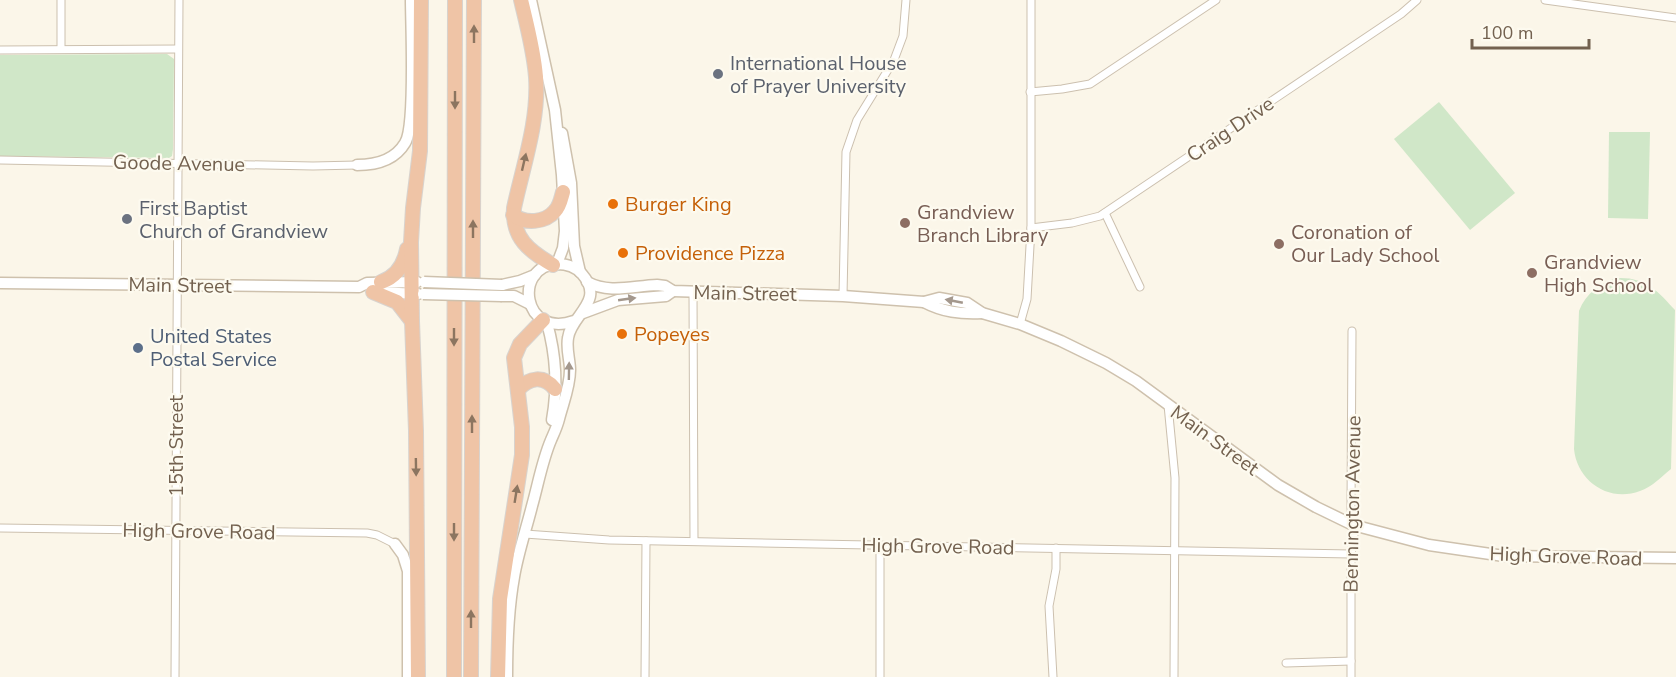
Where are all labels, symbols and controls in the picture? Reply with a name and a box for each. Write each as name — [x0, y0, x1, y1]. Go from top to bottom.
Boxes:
scale bar — [1472, 12, 1589, 50]
text: 100 m — [1481, 21, 1533, 45]
one-way arrow — [469, 24, 479, 43]
place label: International House of Prayer University — [730, 50, 907, 100]
marker: International House of Prayer University — [711, 67, 725, 81]
street label: Craig Drive — [1181, 90, 1279, 169]
one-way arrow — [450, 91, 460, 110]
street label: Goode Avenue — [113, 149, 245, 178]
one-way arrow — [520, 153, 530, 171]
place label: Burger King — [625, 191, 732, 218]
place label: First Baptist Church of Grandview — [139, 195, 328, 245]
marker: Burger King — [606, 197, 620, 211]
place label: Grandview Branch Library — [917, 199, 1049, 249]
marker: First Baptist Church of Grandview — [120, 212, 134, 226]
marker: Grandview Branch Library — [898, 216, 912, 230]
one-way arrow — [468, 219, 478, 238]
place label: Coronation of Our Lady School — [1291, 219, 1440, 269]
marker: Coronation of Our Lady School — [1272, 237, 1286, 251]
place label: Providence Pizza — [635, 240, 785, 267]
marker: Providence Pizza — [616, 246, 630, 260]
place label: Grandview High School — [1544, 249, 1653, 299]
marker: Grandview High School — [1525, 266, 1539, 280]
street label: Main Street — [128, 271, 233, 300]
street label: Main Street — [693, 279, 798, 308]
one-way arrow — [618, 294, 637, 303]
one-way arrow — [945, 296, 964, 305]
place label: Popeyes — [634, 321, 710, 348]
place label: United States Postal Service — [150, 323, 277, 373]
marker: Popeyes — [615, 327, 629, 341]
one-way arrow — [449, 328, 459, 347]
marker: United States Postal Service — [131, 341, 145, 355]
one-way arrow — [564, 362, 574, 381]
street label: 15th Street — [163, 394, 190, 497]
street label: Main Street — [1165, 399, 1265, 482]
one-way arrow — [467, 414, 477, 433]
street label: Bennington Avenue — [1337, 415, 1368, 593]
one-way arrow — [411, 457, 421, 476]
one-way arrow — [512, 484, 521, 503]
street label: High Grove Road — [122, 517, 276, 546]
one-way arrow — [449, 523, 459, 542]
street label: High Grove Road — [861, 532, 1015, 561]
street label: High Grove Road — [1489, 540, 1643, 573]
one-way arrow — [466, 609, 476, 628]

